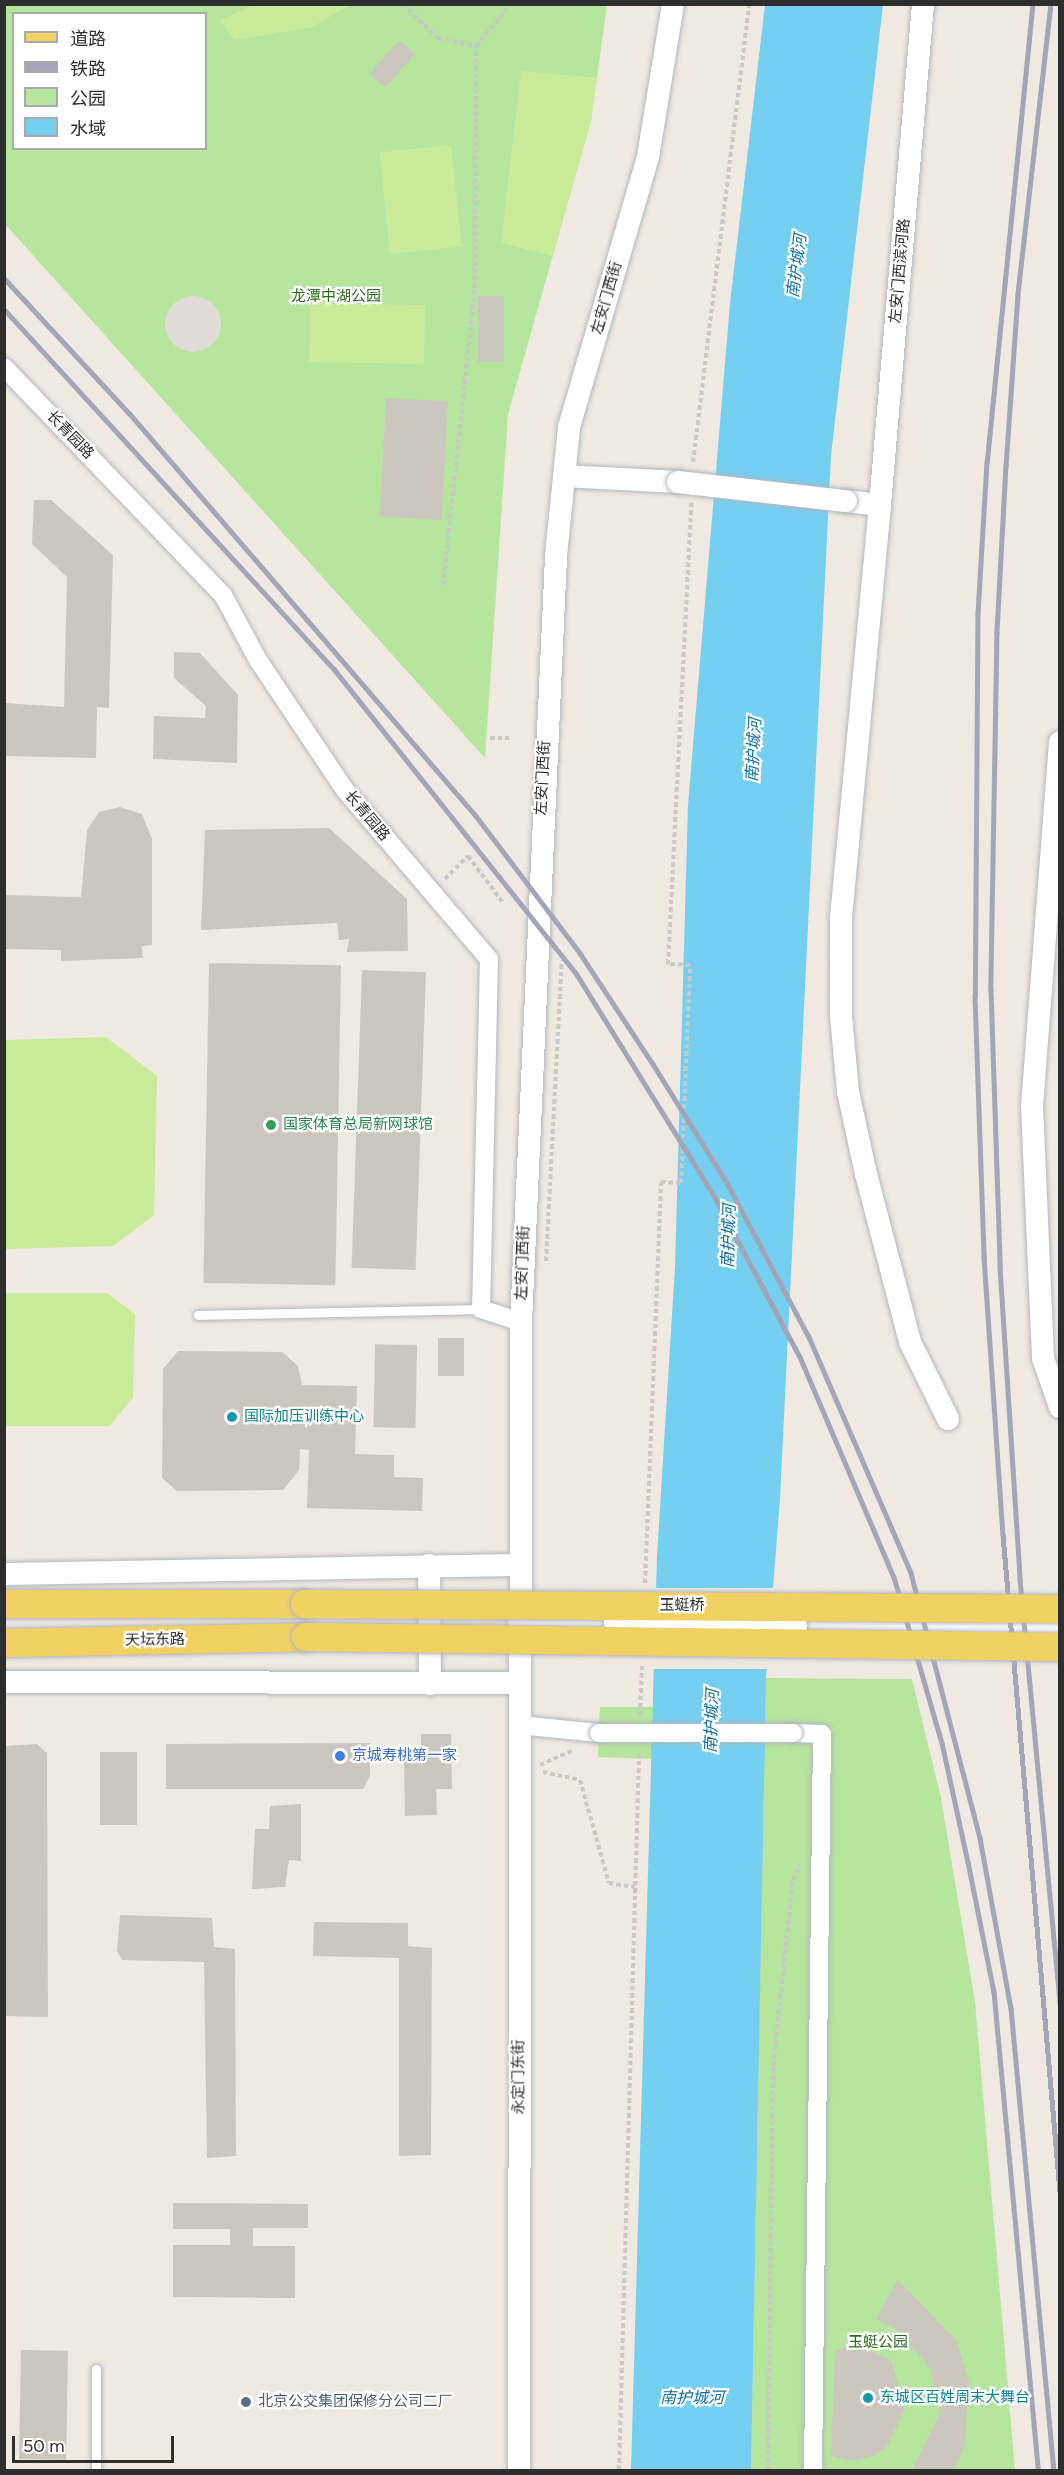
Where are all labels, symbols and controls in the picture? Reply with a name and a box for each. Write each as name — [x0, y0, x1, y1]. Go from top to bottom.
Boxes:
legend — [12, 12, 207, 150]
text: 道路 — [70, 28, 106, 50]
text: 铁路 — [70, 58, 106, 80]
text: 公园 — [70, 88, 106, 110]
text: 水域 — [70, 118, 106, 140]
street label: 左安门西滨河路 — [886, 218, 914, 324]
water label: 南护城河 — [784, 233, 810, 299]
street label: 左安门西街 — [588, 259, 626, 337]
park label: 龙潭中湖公园 — [291, 288, 381, 306]
street label: 长青园路 — [43, 407, 97, 463]
water label: 南护城河 — [743, 718, 765, 782]
street label: 左安门西街 — [532, 740, 554, 816]
street label: 长青园路 — [341, 787, 393, 845]
place label: 国家体育总局新网球馆 — [283, 1116, 433, 1134]
marker: 国家体育总局新网球馆 — [264, 1118, 278, 1132]
water label: 南护城河 — [718, 1204, 740, 1268]
street label: 左安门西街 — [513, 1225, 533, 1301]
place label: 国际加压训练中心 — [244, 1408, 364, 1426]
marker: 国际加压训练中心 — [225, 1410, 239, 1424]
street label: 玉蜓桥 — [660, 1597, 704, 1615]
street label: 天坛东路 — [125, 1630, 185, 1650]
water label: 南护城河 — [701, 1689, 723, 1753]
place label: 京城寿桃第一家 — [352, 1747, 457, 1765]
marker: 京城寿桃第一家 — [333, 1749, 347, 1763]
street label: 永定门东街 — [510, 2040, 528, 2114]
park label: 玉蜓公园 — [848, 2334, 908, 2352]
water label: 南护城河 — [660, 2388, 724, 2408]
place label: 东城区百姓周末大舞台 — [880, 2389, 1030, 2407]
marker: 东城区百姓周末大舞台 — [861, 2391, 875, 2405]
place label: 北京公交集团保修分公司二厂 — [258, 2393, 453, 2411]
marker: 北京公交集团保修分公司二厂 — [239, 2395, 253, 2409]
scale bar — [15, 2424, 177, 2462]
text: 50 m — [23, 2435, 65, 2457]

